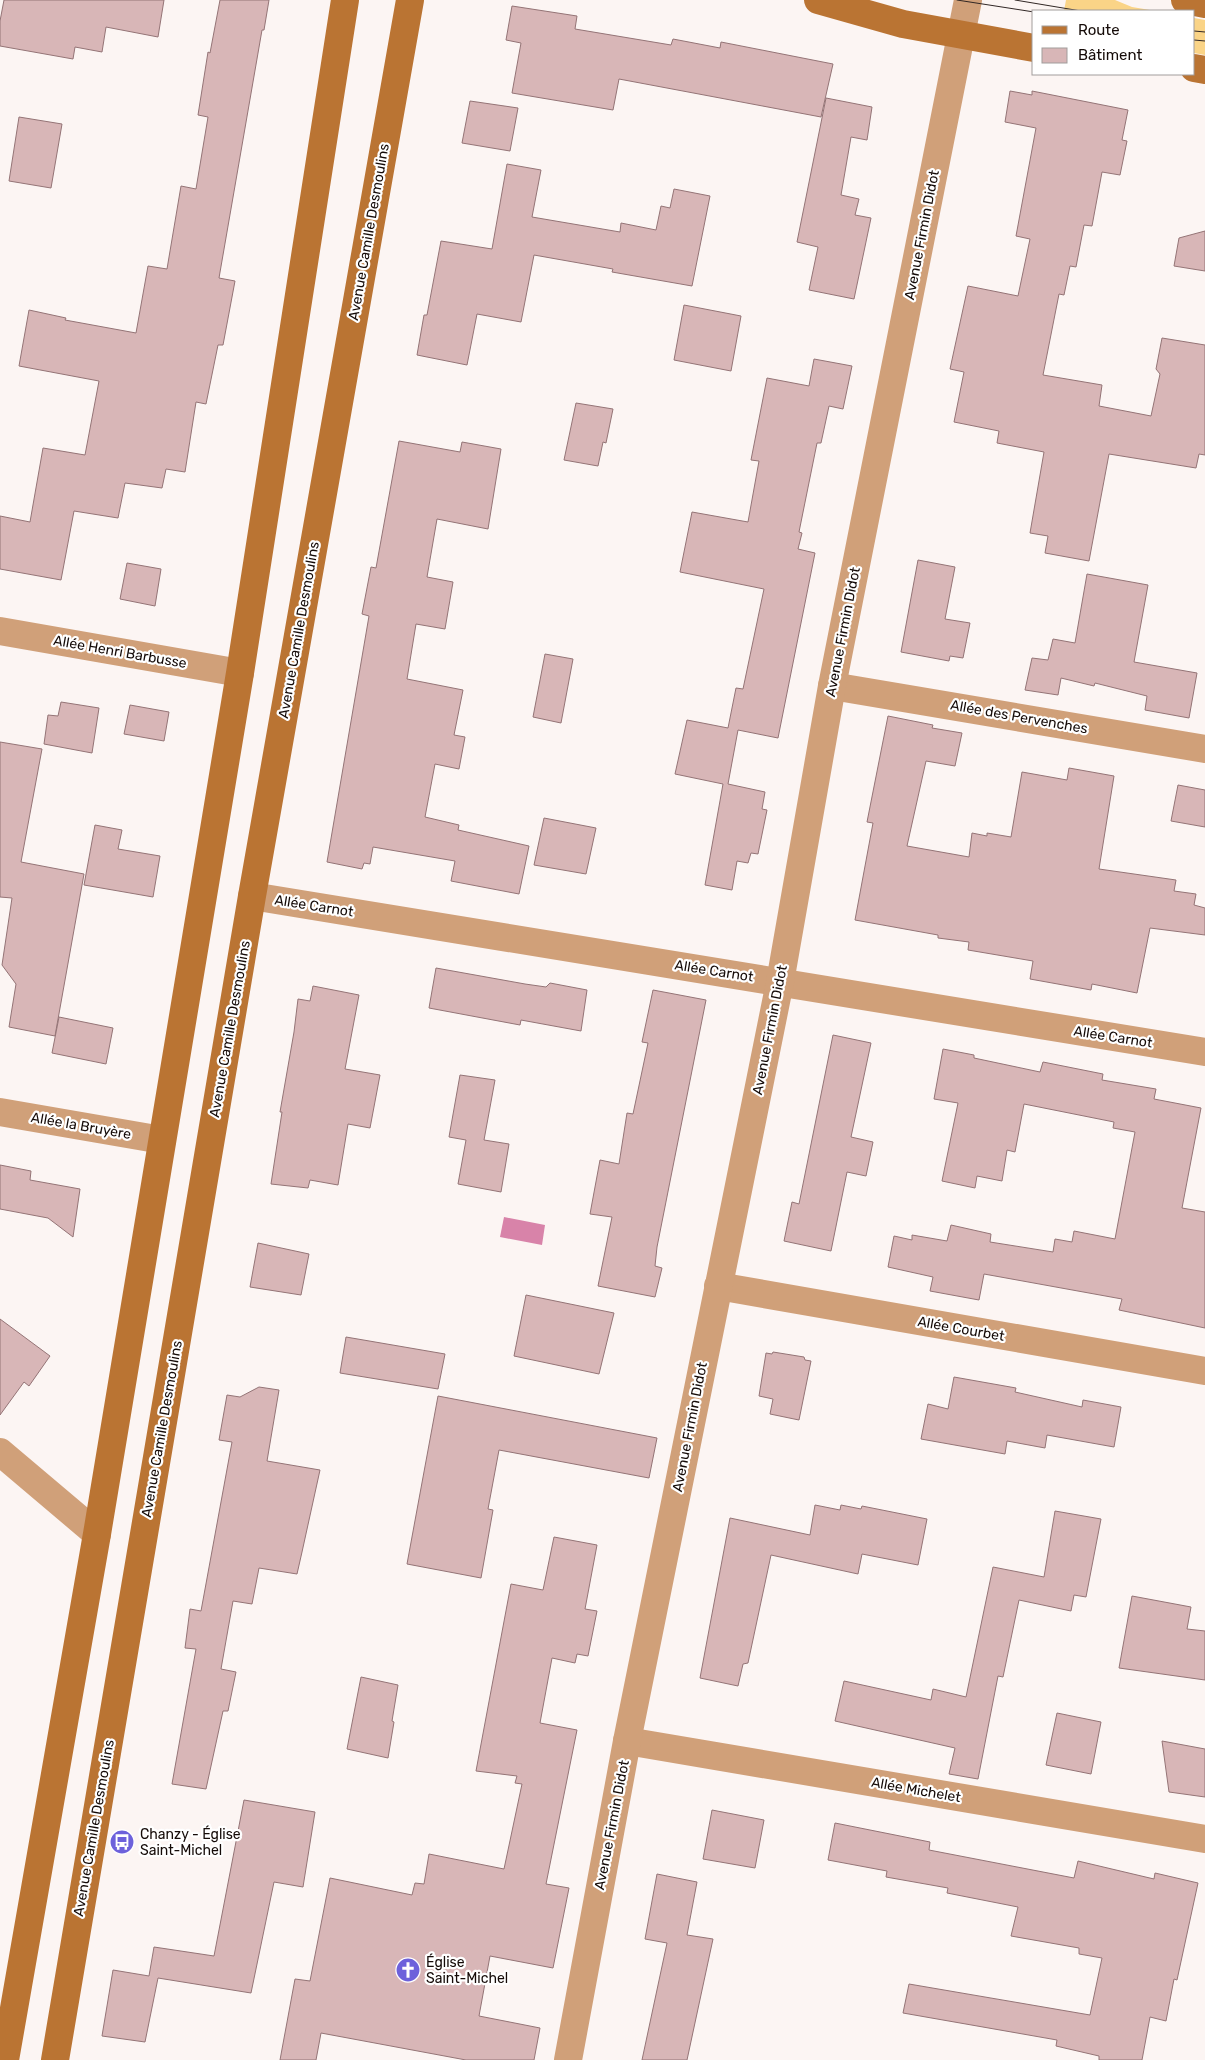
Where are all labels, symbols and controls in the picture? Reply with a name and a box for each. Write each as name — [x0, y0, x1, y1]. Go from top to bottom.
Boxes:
legend — [1032, 10, 1195, 75]
text: Route — [1078, 21, 1120, 39]
text: Bâtiment — [1078, 46, 1142, 64]
street label: Avenue Camille Desmoulins — [345, 142, 393, 322]
street label: Avenue Firmin Didot — [901, 168, 943, 301]
street label: Avenue Camille Desmoulins — [275, 540, 323, 720]
street label: Avenue Firmin Didot — [822, 565, 864, 698]
street label: Allée Henri Barbusse — [52, 632, 188, 672]
street label: Allée des Pervenches — [949, 697, 1089, 737]
street label: Allée Carnot — [273, 891, 355, 921]
street label: Avenue Camille Desmoulins — [206, 939, 254, 1119]
street label: Allée Carnot — [673, 956, 755, 986]
street label: Avenue Firmin Didot — [749, 963, 791, 1096]
street label: Allée Carnot — [1072, 1022, 1154, 1052]
street label: Allée la Bruyère — [30, 1109, 133, 1143]
street label: Allée Courbet — [916, 1313, 1006, 1345]
street label: Avenue Camille Desmoulins — [138, 1339, 186, 1519]
street label: Avenue Firmin Didot — [669, 1360, 711, 1493]
street label: Avenue Camille Desmoulins — [70, 1738, 118, 1918]
street label: Avenue Firmin Didot — [591, 1758, 633, 1891]
street label: Allée Michelet — [870, 1774, 963, 1806]
place label: Chanzy - Église Saint-Michel — [140, 1825, 241, 1859]
bus stop icon: Chanzy - Église Saint-Michel — [109, 1829, 135, 1855]
place label: Église Saint-Michel — [426, 1953, 508, 1987]
church icon: Église Saint-Michel — [395, 1957, 421, 1983]

